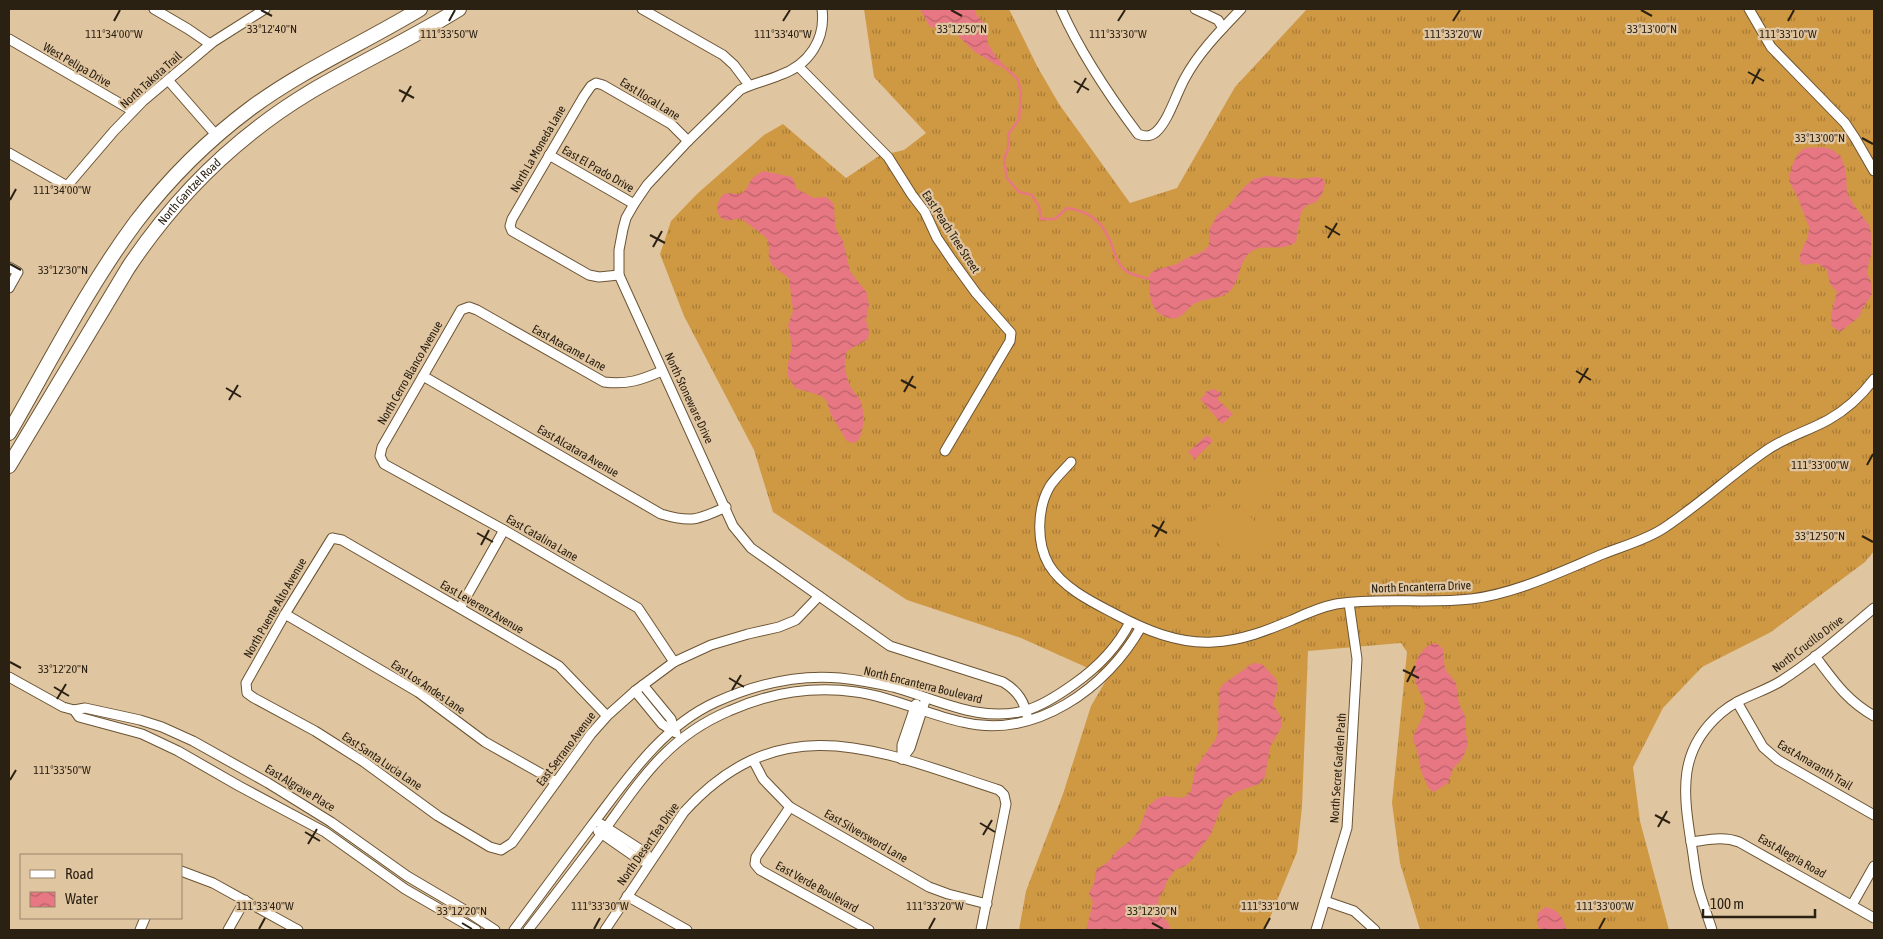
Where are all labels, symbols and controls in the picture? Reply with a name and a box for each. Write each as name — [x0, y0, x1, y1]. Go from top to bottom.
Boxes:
text: 33°12'40"N — [247, 22, 297, 36]
text: 33°12'50"N — [937, 22, 987, 36]
text: 33°13'00"N — [1627, 22, 1677, 36]
text: 111°34'00"W — [85, 27, 143, 41]
text: 111°33'50"W — [420, 27, 478, 41]
text: 111°33'40"W — [754, 27, 812, 41]
text: 111°33'30"W — [1089, 27, 1147, 41]
text: 111°33'20"W — [1424, 27, 1482, 41]
text: 111°33'10"W — [1759, 27, 1817, 41]
street label: West Pelipa Drive — [40, 40, 114, 90]
street label: North Takota Trail — [117, 48, 185, 111]
street label: East Ilocal Lane — [617, 75, 683, 123]
street label: North La Moneda Lane — [507, 103, 569, 195]
text: 33°13'00"N — [1795, 131, 1845, 145]
street label: East El Prado Drive — [559, 143, 637, 195]
street label: North Gantzel Road — [155, 156, 224, 228]
text: 111°34'00"W — [33, 183, 91, 197]
street label: East Peach Tree Street — [919, 188, 983, 276]
text: 33°12'30"N — [38, 263, 88, 277]
street label: North Cerro Blanco Avenue — [375, 319, 445, 427]
street label: East Atacame Lane — [530, 322, 608, 374]
street label: North Stoneware Drive — [662, 350, 716, 446]
street label: East Alcatara Avenue — [535, 422, 621, 480]
text: 111°33'00"W — [1791, 458, 1849, 472]
street label: East Catalina Lane — [504, 512, 580, 564]
text: 33°12'50"N — [1795, 529, 1845, 543]
street label: North Puente Alto Avenue — [241, 555, 309, 661]
street label: East Leverenz Avenue — [438, 577, 526, 637]
street label: North Encanterra Drive — [1371, 578, 1471, 596]
street label: North Crucillo Drive — [1770, 613, 1846, 675]
street label: East Los Andes Lane — [388, 657, 468, 717]
text: 33°12'20"N — [38, 662, 88, 676]
street label: North Encanterra Boulevard — [862, 663, 984, 707]
street label: East Serrano Avenue — [534, 709, 598, 789]
street label: North Secret Garden Path — [1327, 712, 1349, 824]
street label: East Santa Lucia Lane — [339, 729, 425, 793]
street label: East Amaranth Trail — [1775, 737, 1856, 793]
street label: East Algrave Place — [262, 762, 338, 814]
text: 111°33'50"W — [33, 763, 91, 777]
street label: North Desert Tea Drive — [614, 800, 682, 888]
street label: East Silversword Lane — [822, 806, 910, 866]
street label: East Alegria Road — [1756, 831, 1828, 881]
legend — [20, 854, 182, 919]
street label: East Verde Boulevard — [773, 858, 861, 916]
text: Road — [65, 865, 94, 882]
scale bar — [1703, 886, 1816, 918]
text: Water — [65, 890, 98, 907]
text: 100 m — [1710, 895, 1744, 912]
text: 111°33'40"W — [236, 899, 294, 913]
text: 111°33'30"W — [571, 899, 629, 913]
text: 111°33'20"W — [906, 899, 964, 913]
text: 111°33'10"W — [1241, 899, 1299, 913]
text: 111°33'00"W — [1576, 899, 1634, 913]
text: 33°12'20"N — [437, 904, 487, 918]
text: 33°12'30"N — [1127, 904, 1177, 918]

